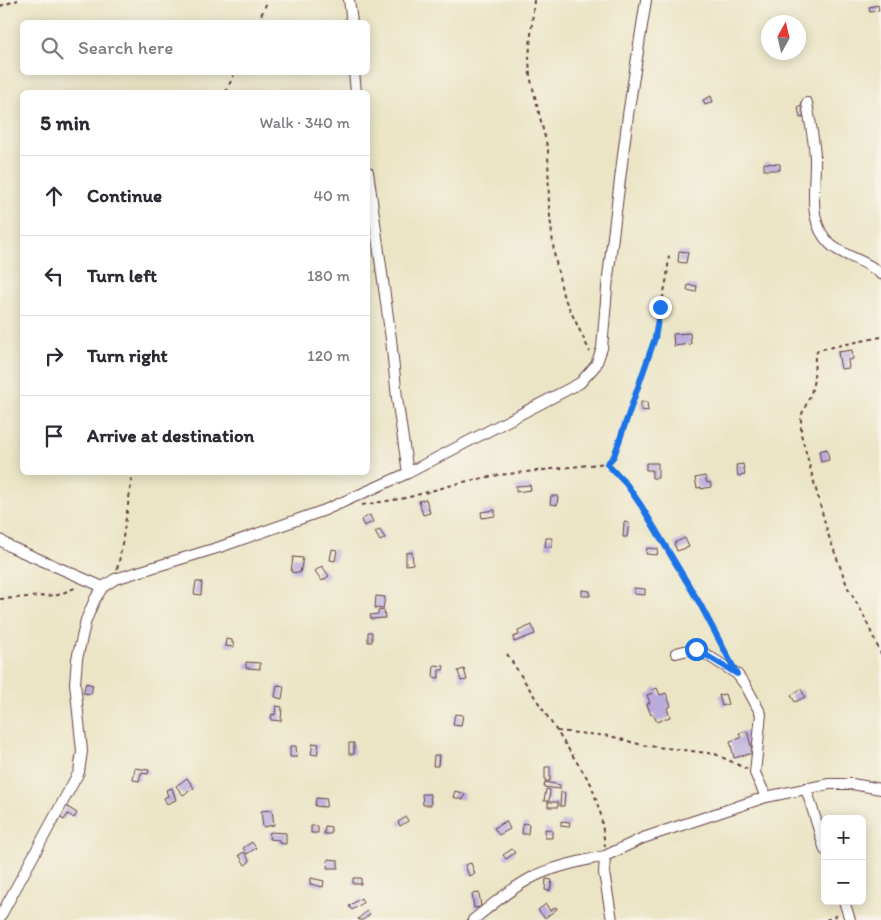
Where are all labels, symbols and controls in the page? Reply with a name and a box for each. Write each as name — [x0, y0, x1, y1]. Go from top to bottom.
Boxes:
north arrow — [761, 15, 806, 60]
search box — [20, 20, 370, 75]
icon: search — [38, 34, 66, 62]
text: Search here — [78, 36, 173, 59]
text: 5 min — [40, 110, 90, 135]
text: Walk · 340 m — [260, 113, 350, 132]
icon: ahead — [40, 182, 68, 210]
text: Continue — [87, 184, 162, 207]
text: 40 m — [313, 186, 350, 205]
icon: left — [40, 262, 68, 290]
text: Turn left — [87, 264, 157, 287]
text: 180 m — [307, 266, 350, 285]
route end — [649, 296, 672, 319]
icon: right — [40, 342, 68, 370]
text: Turn right — [87, 344, 168, 367]
text: 120 m — [307, 346, 350, 365]
icon: arrive — [40, 422, 68, 450]
text: Arrive at destination — [87, 424, 254, 447]
route start — [685, 638, 708, 661]
map controls — [821, 815, 866, 905]
button: + — [821, 815, 866, 860]
button: − — [821, 860, 866, 905]

